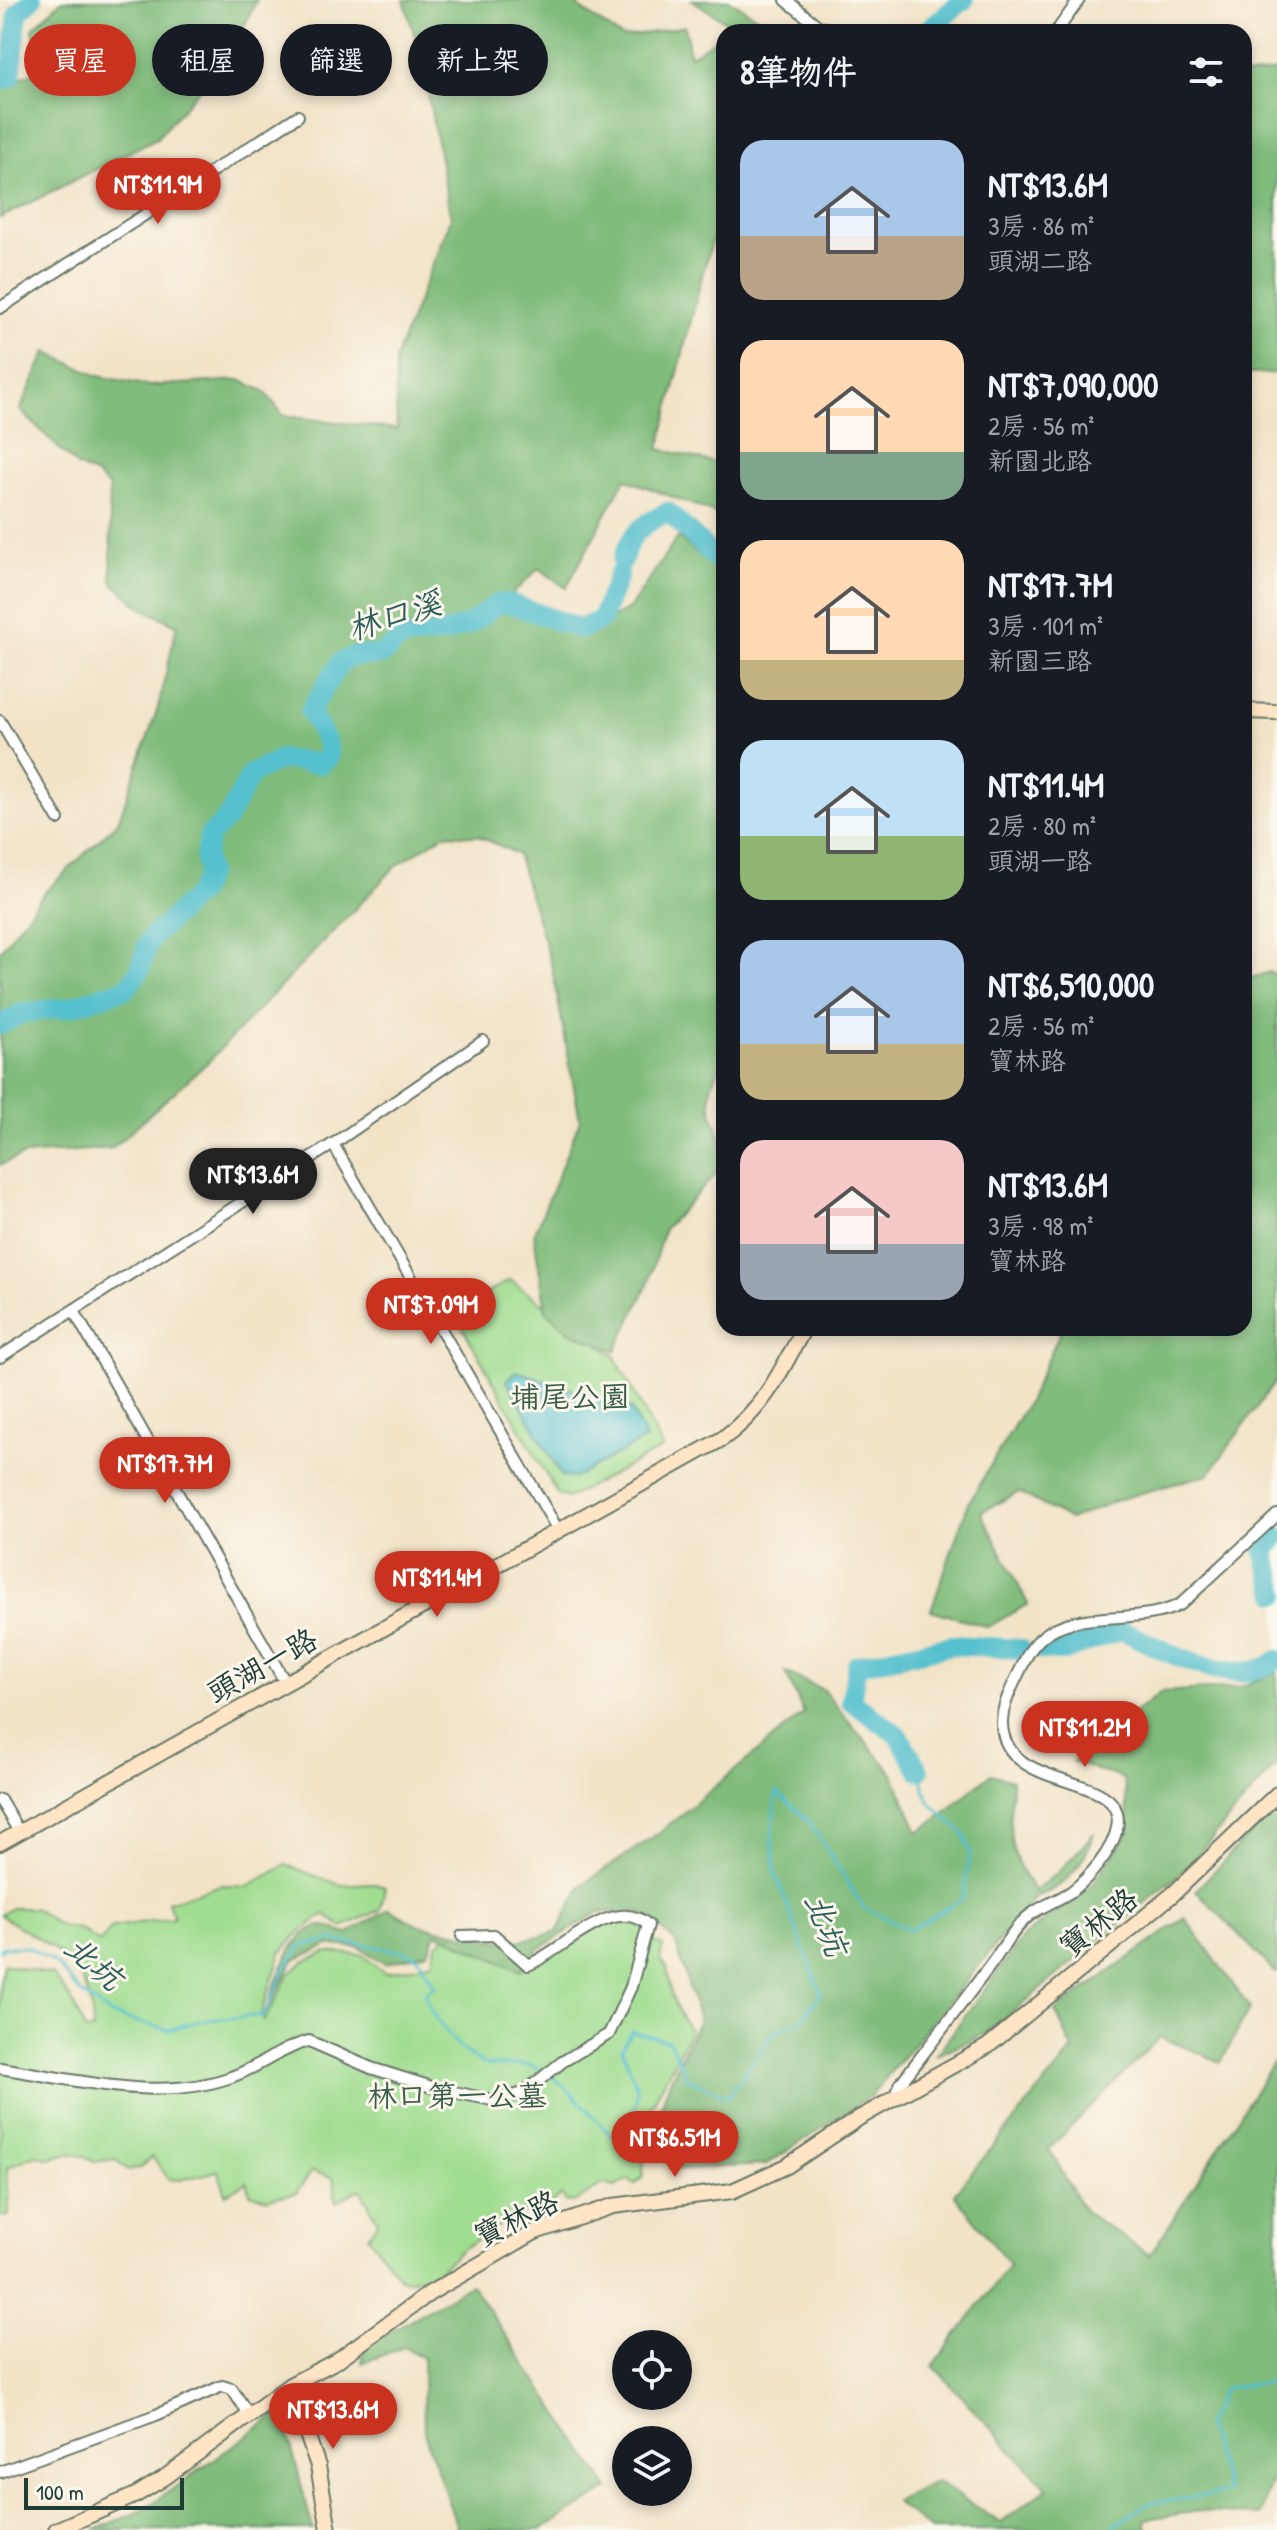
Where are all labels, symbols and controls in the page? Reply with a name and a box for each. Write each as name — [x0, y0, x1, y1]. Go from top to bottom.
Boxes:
chip: 買屋 — [24, 24, 136, 96]
chip: 租屋 — [152, 24, 264, 96]
chip: 篩選 — [280, 24, 392, 96]
chip: 新上架 — [408, 24, 548, 96]
text: 8筆物件 — [740, 49, 857, 95]
icon: filters — [1184, 50, 1228, 94]
pin: NT$11.9M — [75, 158, 241, 226]
text: NT$13.6M — [988, 162, 1108, 208]
text: NT$11.9M — [114, 166, 202, 201]
icon: home — [804, 172, 900, 268]
text: 3房 · 86 m² — [988, 208, 1094, 243]
text: 頭湖二路 — [988, 243, 1092, 278]
text: NT$7,090,000 — [988, 362, 1158, 408]
icon: home — [804, 372, 900, 468]
text: 2房 · 56 m² — [988, 408, 1094, 443]
text: 新園北路 — [988, 443, 1092, 478]
text: NT$17.7M — [988, 562, 1113, 608]
icon: home — [804, 572, 900, 668]
water label: 林口溪 — [342, 580, 448, 650]
text: 3房 · 101 m² — [988, 608, 1103, 643]
text: 新園三路 — [988, 643, 1092, 678]
text: NT$11.4M — [988, 762, 1104, 808]
icon: home — [804, 772, 900, 868]
text: 2房 · 80 m² — [988, 808, 1096, 843]
text: 頭湖一路 — [988, 843, 1092, 878]
text: NT$6,510,000 — [988, 962, 1154, 1008]
icon: home — [804, 972, 900, 1068]
text: 2房 · 56 m² — [988, 1008, 1094, 1043]
text: 寶林路 — [988, 1043, 1066, 1078]
pin: NT$13.6M — [170, 1148, 336, 1216]
text: NT$13.6M — [207, 1156, 299, 1191]
text: NT$13.6M — [988, 1162, 1108, 1208]
icon: home — [804, 1172, 900, 1268]
text: 3房 · 98 m² — [988, 1208, 1093, 1243]
text: 寶林路 — [988, 1243, 1066, 1278]
pin: NT$7.09M — [348, 1278, 514, 1346]
text: NT$7.09M — [384, 1286, 478, 1321]
park label: 埔尾公園 — [510, 1376, 630, 1416]
pin: NT$17.7M — [82, 1437, 248, 1505]
text: NT$17.7M — [117, 1445, 213, 1480]
pin: NT$11.4M — [354, 1551, 520, 1619]
text: NT$11.4M — [393, 1559, 481, 1594]
street label: 頭湖一路 — [200, 1618, 324, 1712]
pin: NT$11.2M — [1002, 1701, 1168, 1769]
text: NT$11.2M — [1039, 1709, 1131, 1744]
street label: 寶林路 — [1050, 1878, 1146, 1966]
water label: 北坑 — [795, 1886, 860, 1964]
water label: 北坑 — [56, 1925, 135, 2001]
park label: 林口第一公墓 — [367, 2075, 547, 2115]
pin: NT$6.51M — [592, 2111, 758, 2179]
text: NT$6.51M — [629, 2119, 721, 2154]
street label: 寶林路 — [467, 2180, 565, 2256]
map controls — [612, 2330, 692, 2506]
button: locate — [612, 2330, 692, 2410]
pin: NT$13.6M — [250, 2383, 416, 2451]
text: NT$13.6M — [287, 2391, 379, 2426]
button: layers — [612, 2426, 692, 2506]
scale bar — [24, 2474, 184, 2510]
text: 100 m — [36, 2477, 84, 2507]

